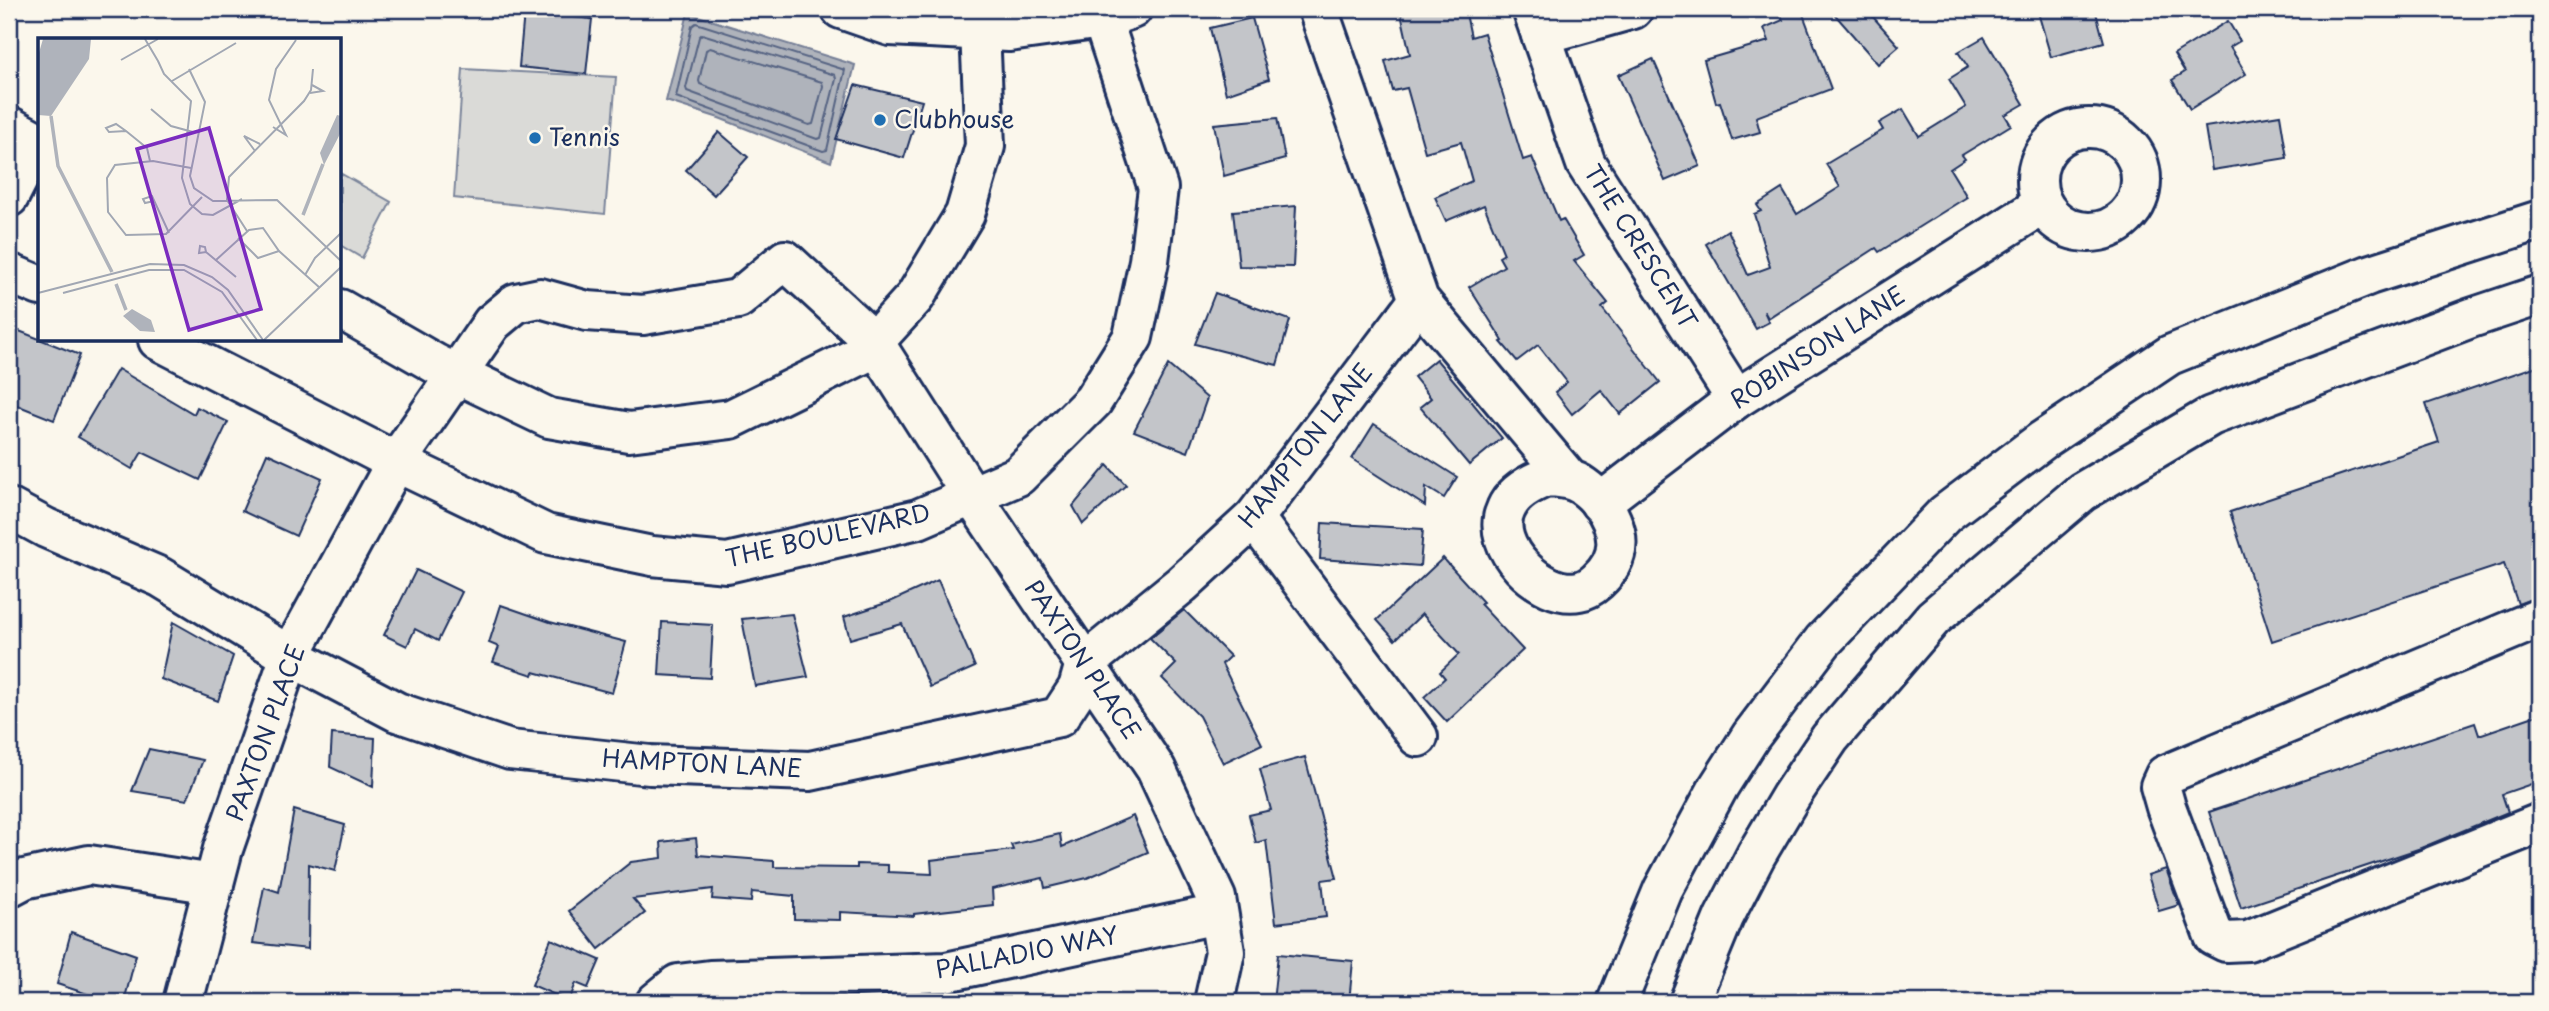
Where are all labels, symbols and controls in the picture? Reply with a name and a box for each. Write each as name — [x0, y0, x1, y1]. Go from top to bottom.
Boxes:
inset map — [38, 38, 341, 341]
place label: Clubhouse — [894, 100, 1014, 136]
marker: Clubhouse — [872, 112, 888, 128]
place label: Tennis — [549, 118, 620, 154]
marker: Tennis — [527, 130, 543, 146]
street label: THE CRESCENT — [1576, 156, 1707, 336]
street label: ROBINSON LANE — [1722, 276, 1912, 417]
street label: HAMPTON LANE — [1229, 355, 1380, 535]
street label: THE BOULEVARD — [722, 493, 933, 575]
street label: PAXTON PLACE — [1017, 572, 1151, 746]
street label: PAXTON PLACE — [215, 639, 313, 826]
street label: HAMPTON LANE — [601, 739, 803, 785]
street label: PALLADIO WAY — [932, 916, 1121, 986]

